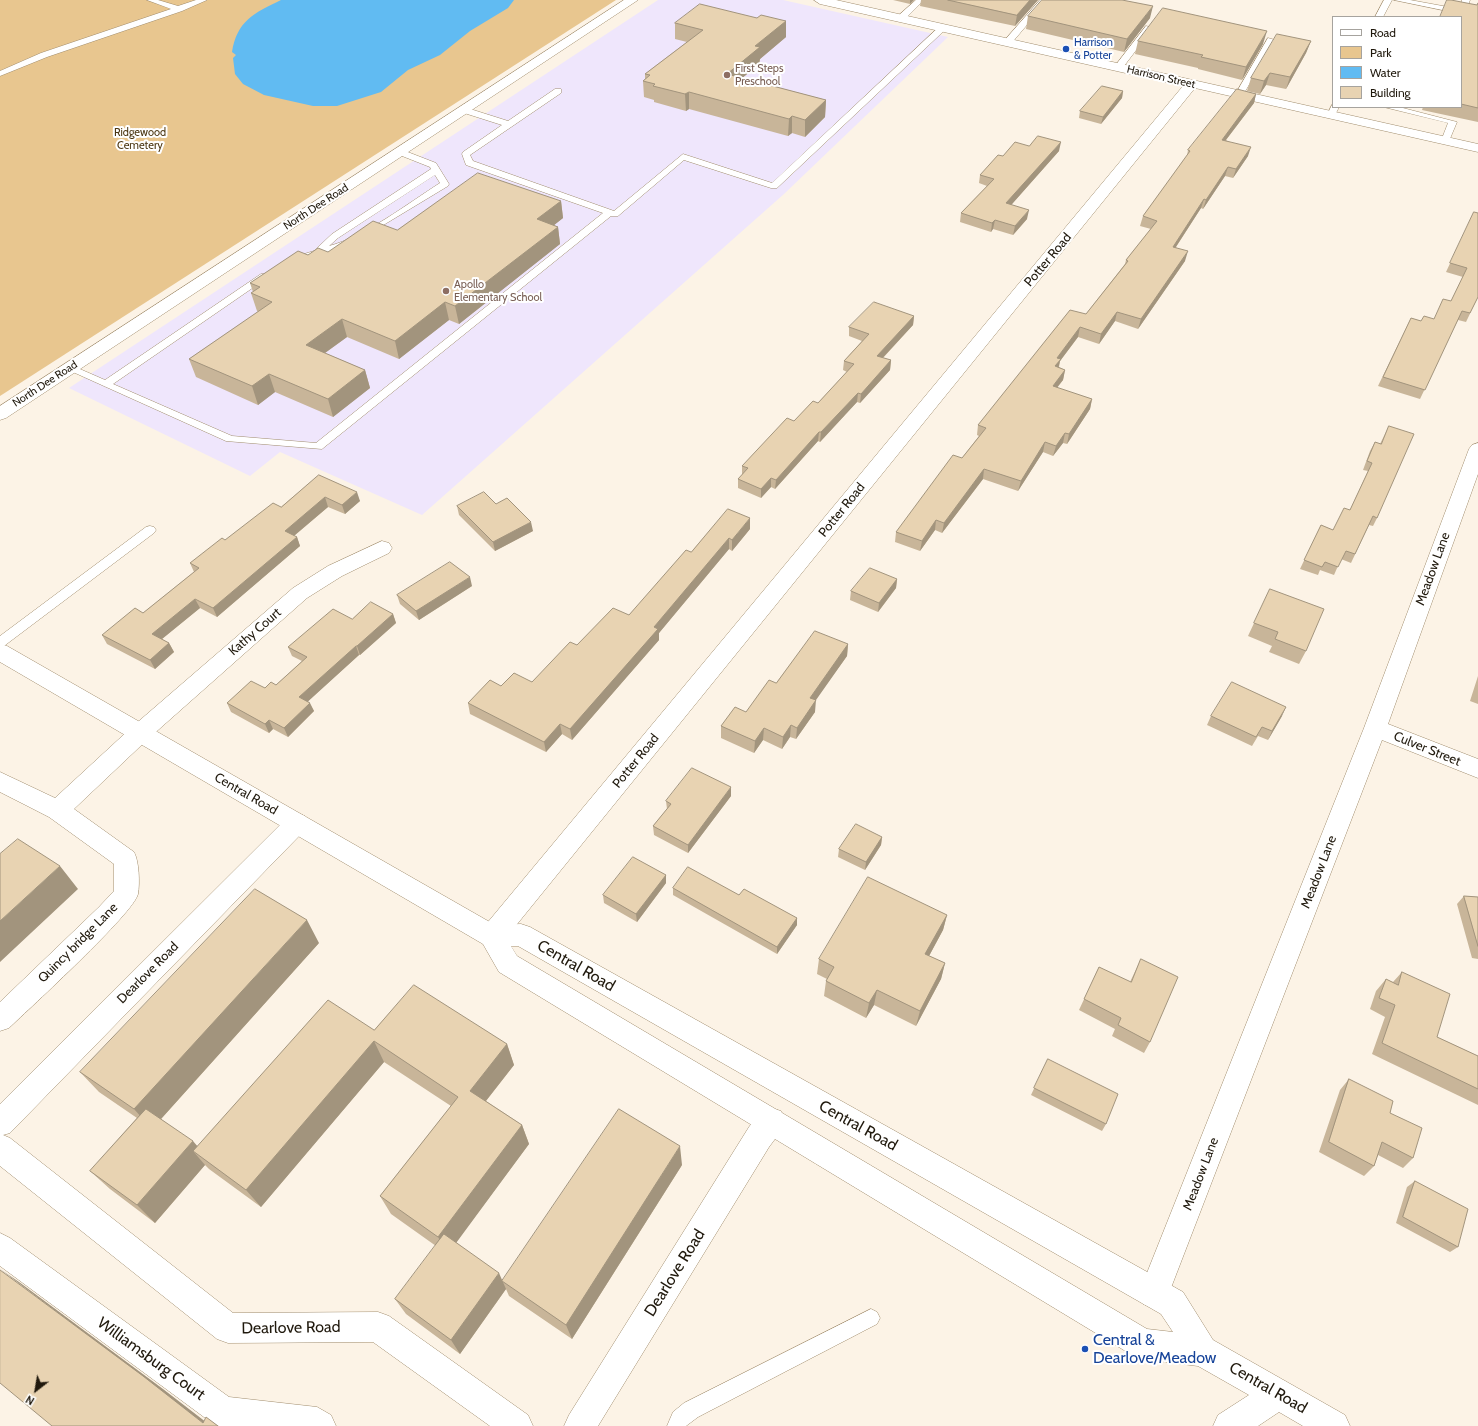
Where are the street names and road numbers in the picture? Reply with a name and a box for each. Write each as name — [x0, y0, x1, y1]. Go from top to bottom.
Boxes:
street label: Harrison Street — [1126, 63, 1196, 91]
street label: North Dee Road — [281, 181, 351, 233]
street label: Potter Road — [1021, 230, 1075, 290]
street label: North Dee Road — [10, 358, 80, 410]
street label: Potter Road — [816, 480, 868, 540]
street label: Meadow Lane — [1413, 530, 1453, 608]
street label: Kathy Court — [226, 605, 284, 659]
street label: Culver Street — [1391, 728, 1463, 770]
street label: Potter Road — [610, 731, 662, 791]
street label: Central Road — [212, 770, 280, 818]
street label: Meadow Lane — [1298, 833, 1340, 911]
street label: Quincy bridge Lane — [35, 900, 121, 986]
street label: Central Road — [534, 936, 618, 996]
street label: Dearlove Road — [114, 939, 182, 1007]
street label: Central Road — [815, 1097, 901, 1155]
street label: Meadow Lane — [1180, 1135, 1222, 1213]
street label: Dearlove Road — [641, 1226, 709, 1320]
street label: Williamsburg Court — [93, 1313, 209, 1405]
street label: Dearlove Road — [241, 1318, 341, 1338]
street label: Central Road — [1226, 1358, 1310, 1418]

